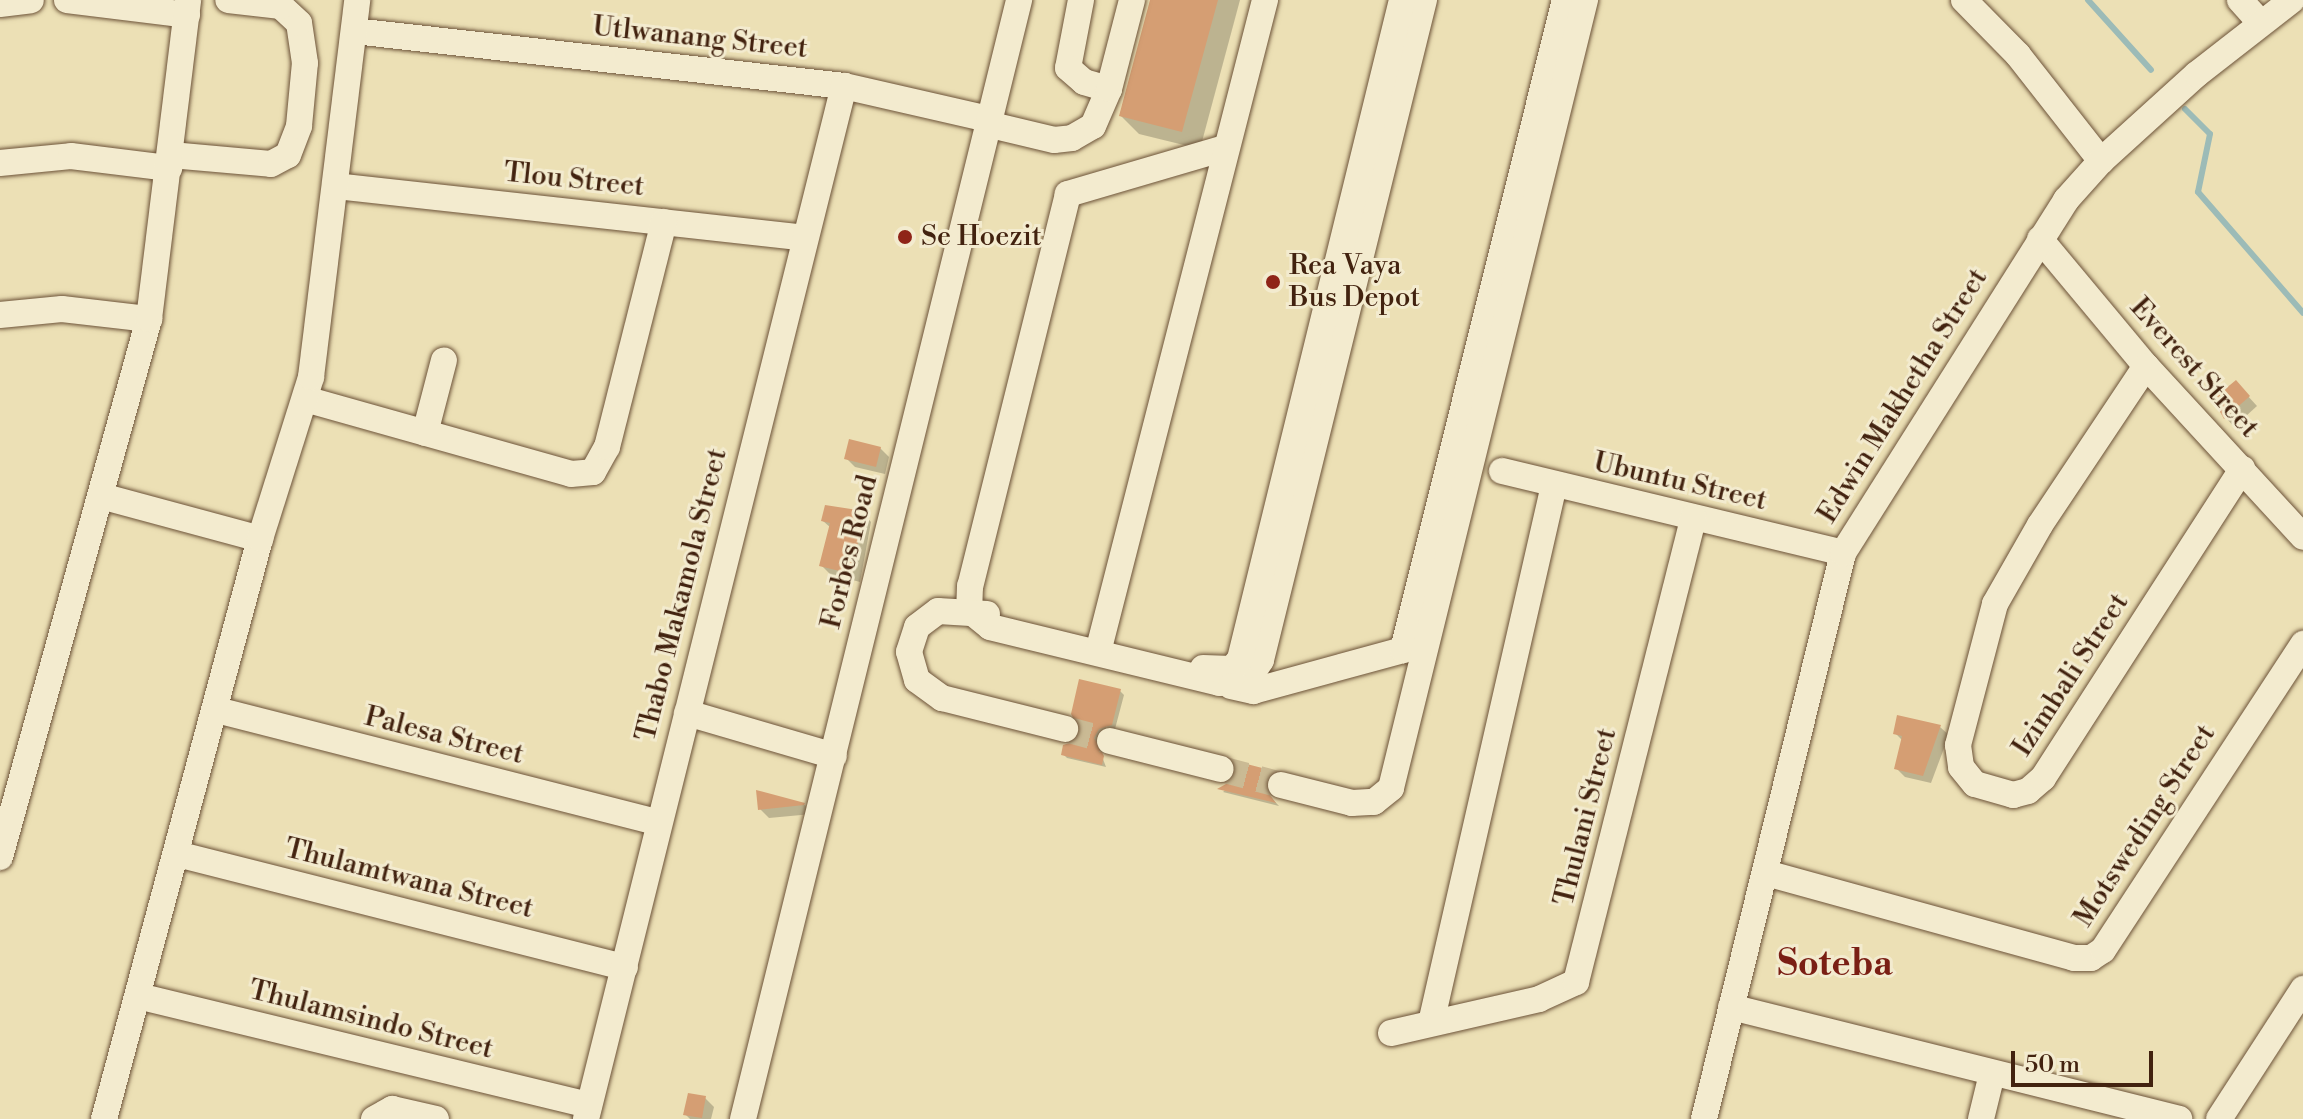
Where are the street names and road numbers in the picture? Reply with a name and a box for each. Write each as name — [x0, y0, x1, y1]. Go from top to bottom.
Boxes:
street label: Utlwanang Street — [591, 10, 809, 66]
street label: Tlou Street — [502, 156, 646, 204]
street label: Edwin Makhetha Street — [1811, 263, 1995, 529]
street label: Everest Street — [2123, 291, 2265, 445]
street label: Thabo Makamola Street — [629, 445, 735, 745]
street label: Ubuntu Street — [1590, 446, 1770, 518]
street label: Forbes Road — [815, 472, 885, 632]
street label: Izimbali Street — [2006, 587, 2136, 763]
street label: Palesa Street — [361, 700, 527, 772]
street label: Motsweding Street — [2067, 719, 2223, 933]
street label: Thulani Street — [1548, 725, 1624, 909]
street label: Thulamtwana Street — [281, 832, 537, 926]
street label: Thulamsindo Street — [245, 973, 497, 1067]

